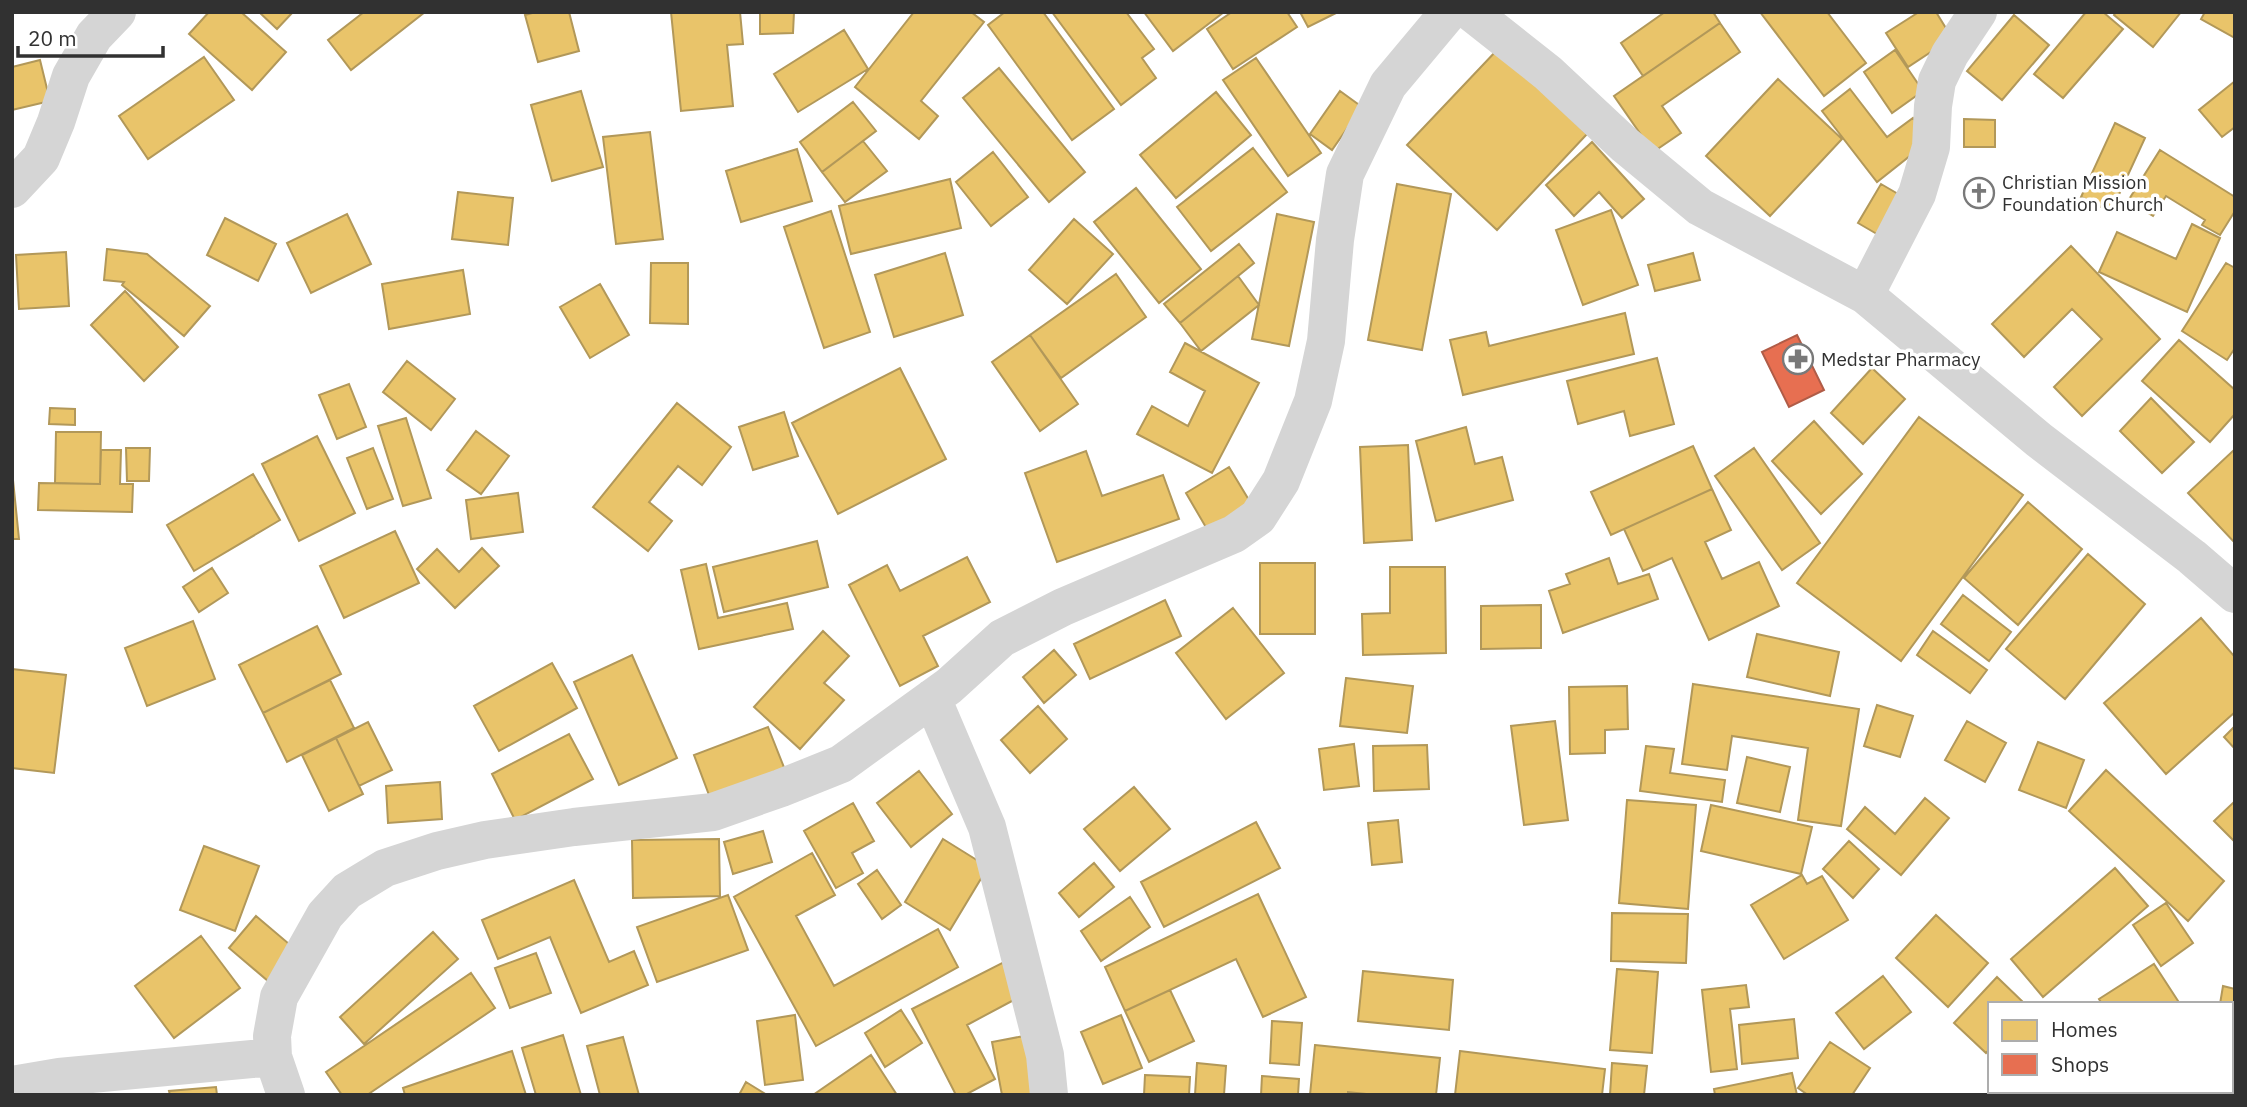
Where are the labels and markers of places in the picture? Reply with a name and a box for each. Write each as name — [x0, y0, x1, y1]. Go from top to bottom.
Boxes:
place label: Christian Mission Foundation Church — [2002, 170, 2163, 216]
church icon: Christian Mission Foundation Church — [1962, 176, 1996, 210]
pharmacy icon: Medstar Pharmacy — [1781, 342, 1815, 376]
place label: Medstar Pharmacy — [1821, 347, 1981, 371]

